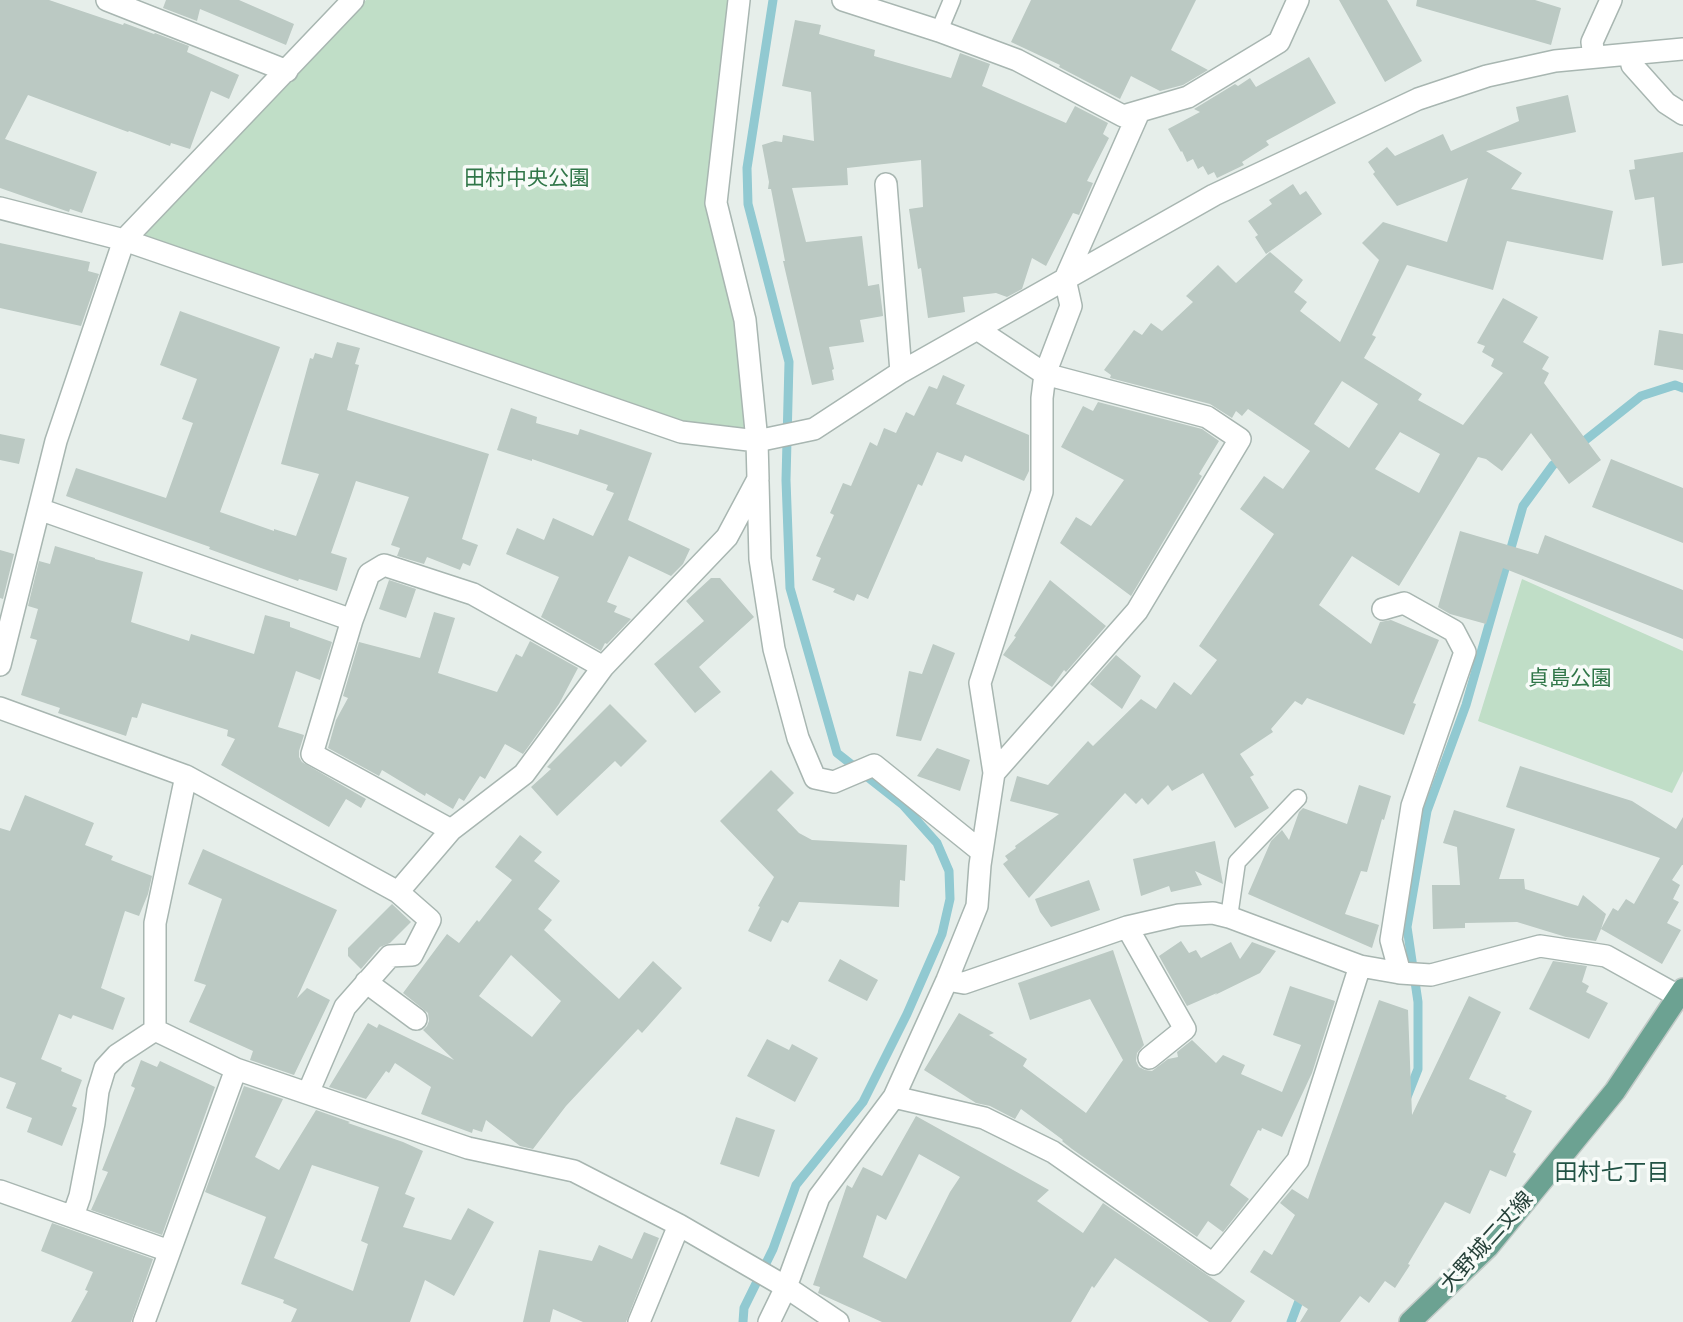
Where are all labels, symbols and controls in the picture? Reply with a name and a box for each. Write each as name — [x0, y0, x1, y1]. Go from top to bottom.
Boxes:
park label: 田村中央公園 — [464, 166, 590, 192]
park label: 貞島公園 — [1528, 666, 1612, 692]
district label: 田村七丁目 — [1555, 1159, 1669, 1187]
street label: 大野城二丈線 — [1435, 1187, 1539, 1297]

